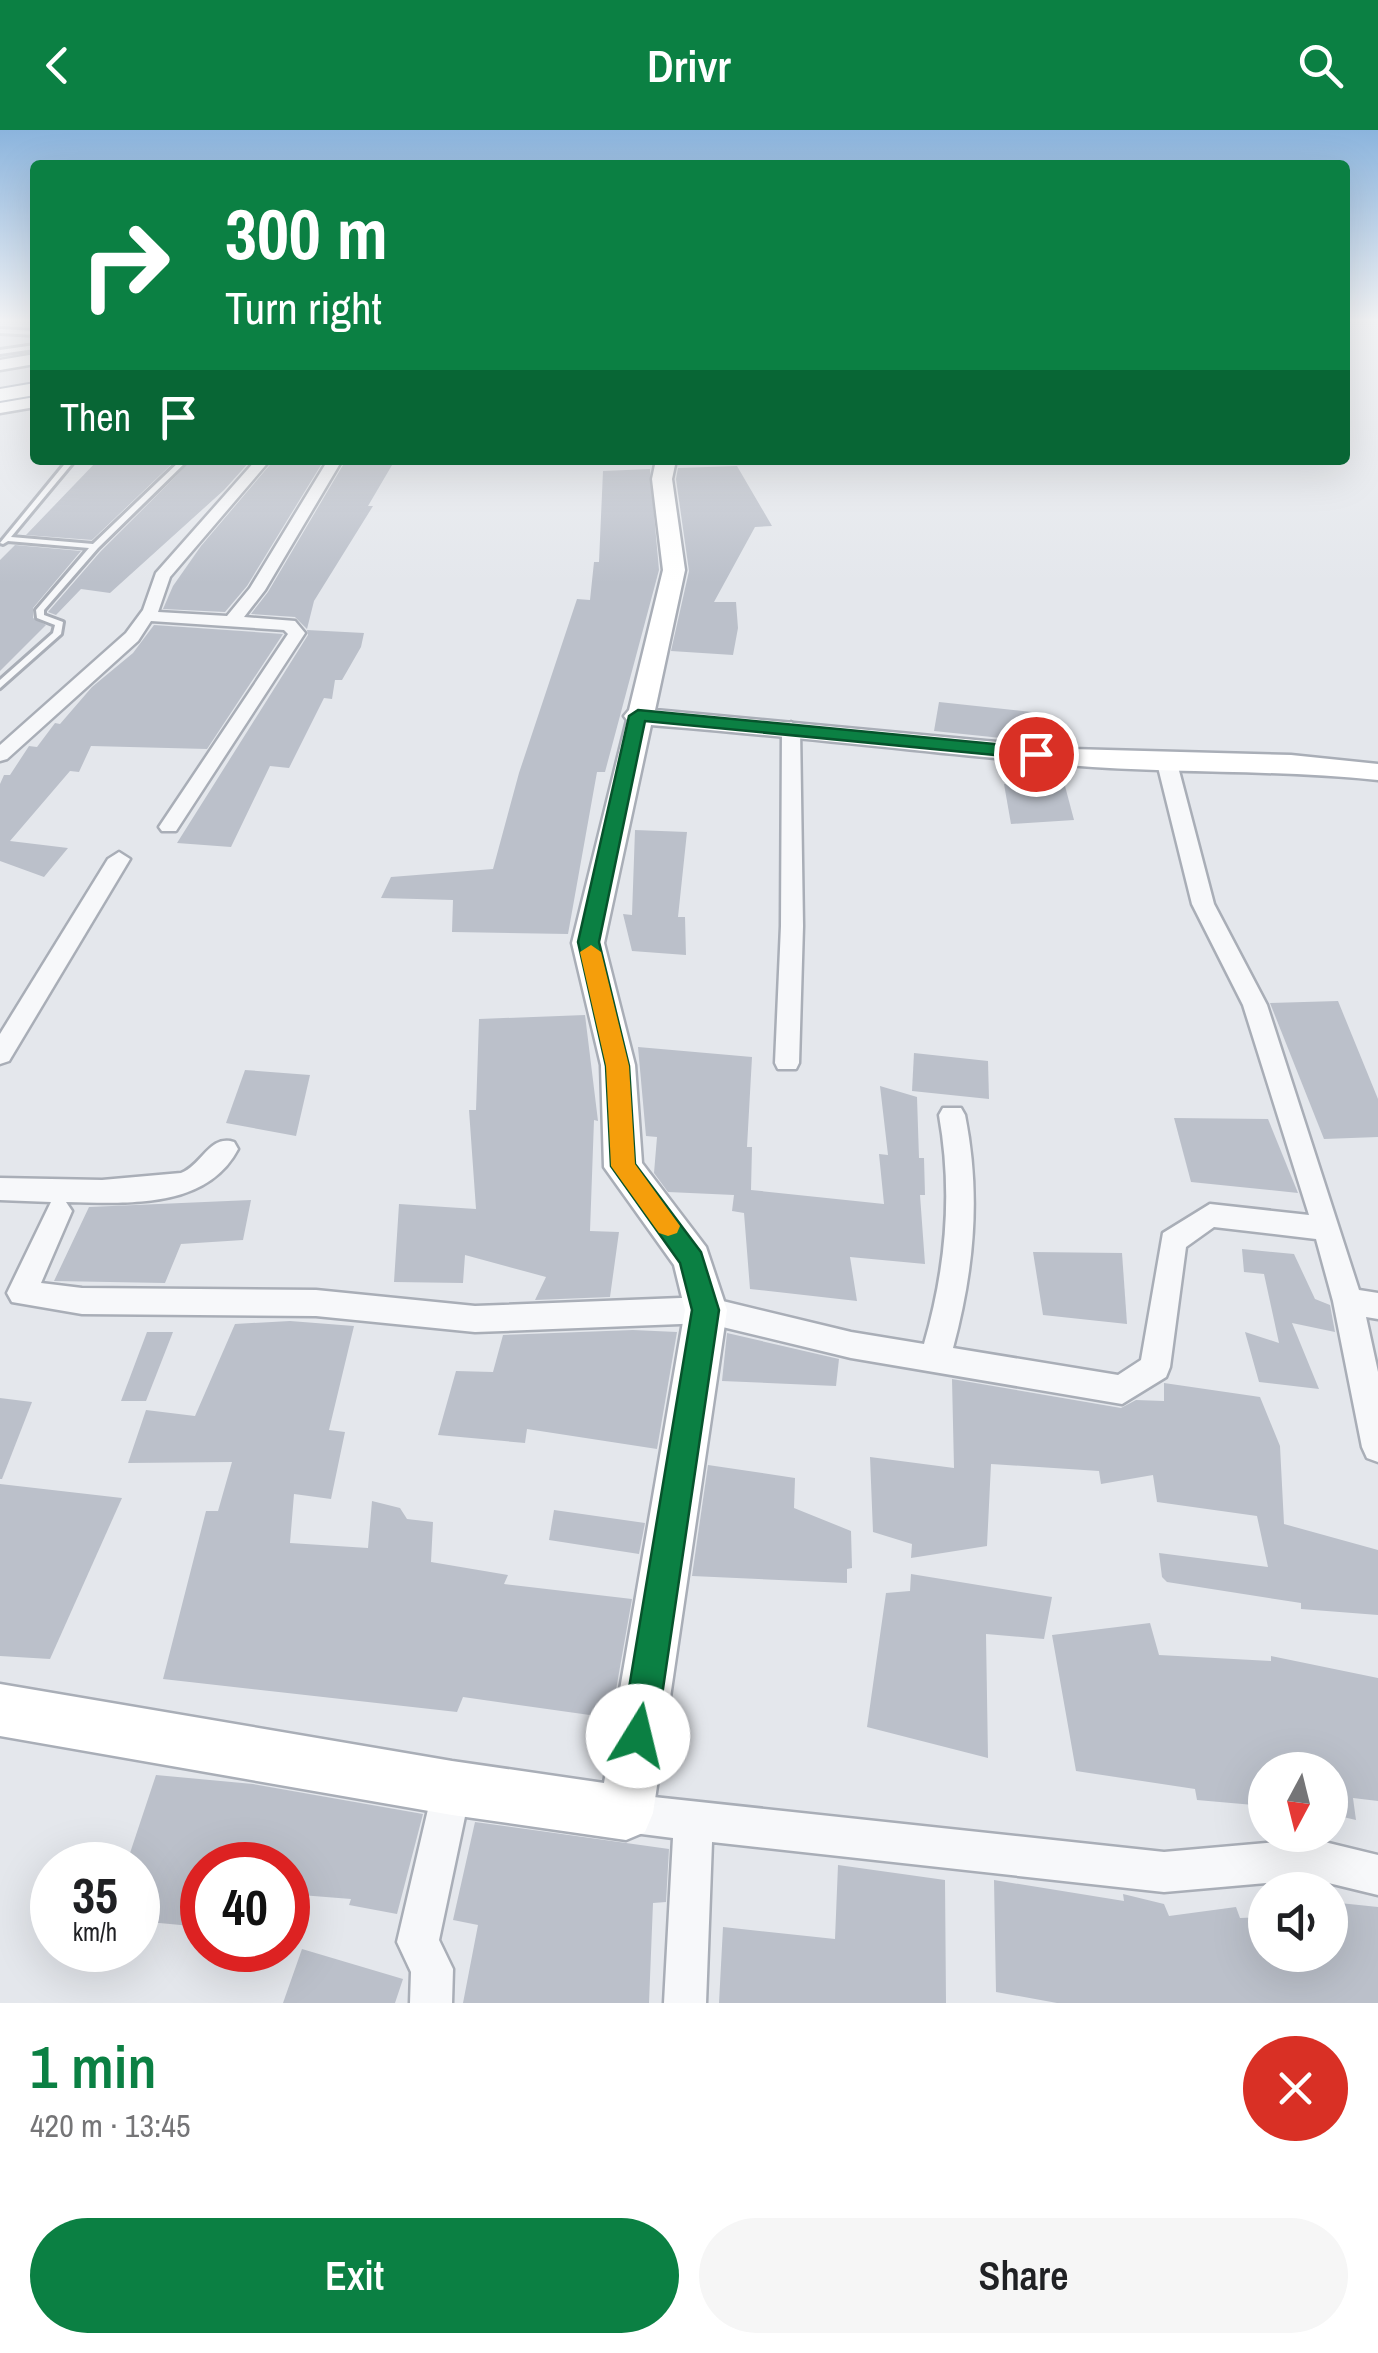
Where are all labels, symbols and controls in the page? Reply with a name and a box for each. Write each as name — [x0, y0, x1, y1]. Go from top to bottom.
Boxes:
text: Drivr — [647, 35, 731, 96]
icon: back — [30, 38, 85, 93]
icon: search — [1293, 38, 1348, 93]
text: 300 m — [225, 187, 388, 281]
icon: right — [60, 200, 190, 330]
text: Turn right — [225, 277, 382, 338]
icon: arrive — [151, 390, 206, 445]
text: Then — [60, 392, 131, 443]
pin — [994, 712, 1079, 797]
icon: arrive — [1009, 727, 1064, 782]
position arrow — [586, 1684, 690, 1788]
north arrow — [1248, 1752, 1348, 1852]
map controls — [1248, 1752, 1348, 1972]
speed limit sign: 40 — [180, 1842, 310, 1972]
text: 35 — [72, 1861, 118, 1929]
button: sound — [1248, 1872, 1348, 1972]
text: km/h — [73, 1915, 117, 1949]
text: 1 min — [30, 2026, 157, 2107]
button: close — [1243, 2036, 1348, 2141]
text: 420 m · 13:45 — [30, 2104, 190, 2147]
button: Exit — [30, 2218, 679, 2333]
button: Share — [699, 2218, 1348, 2333]

